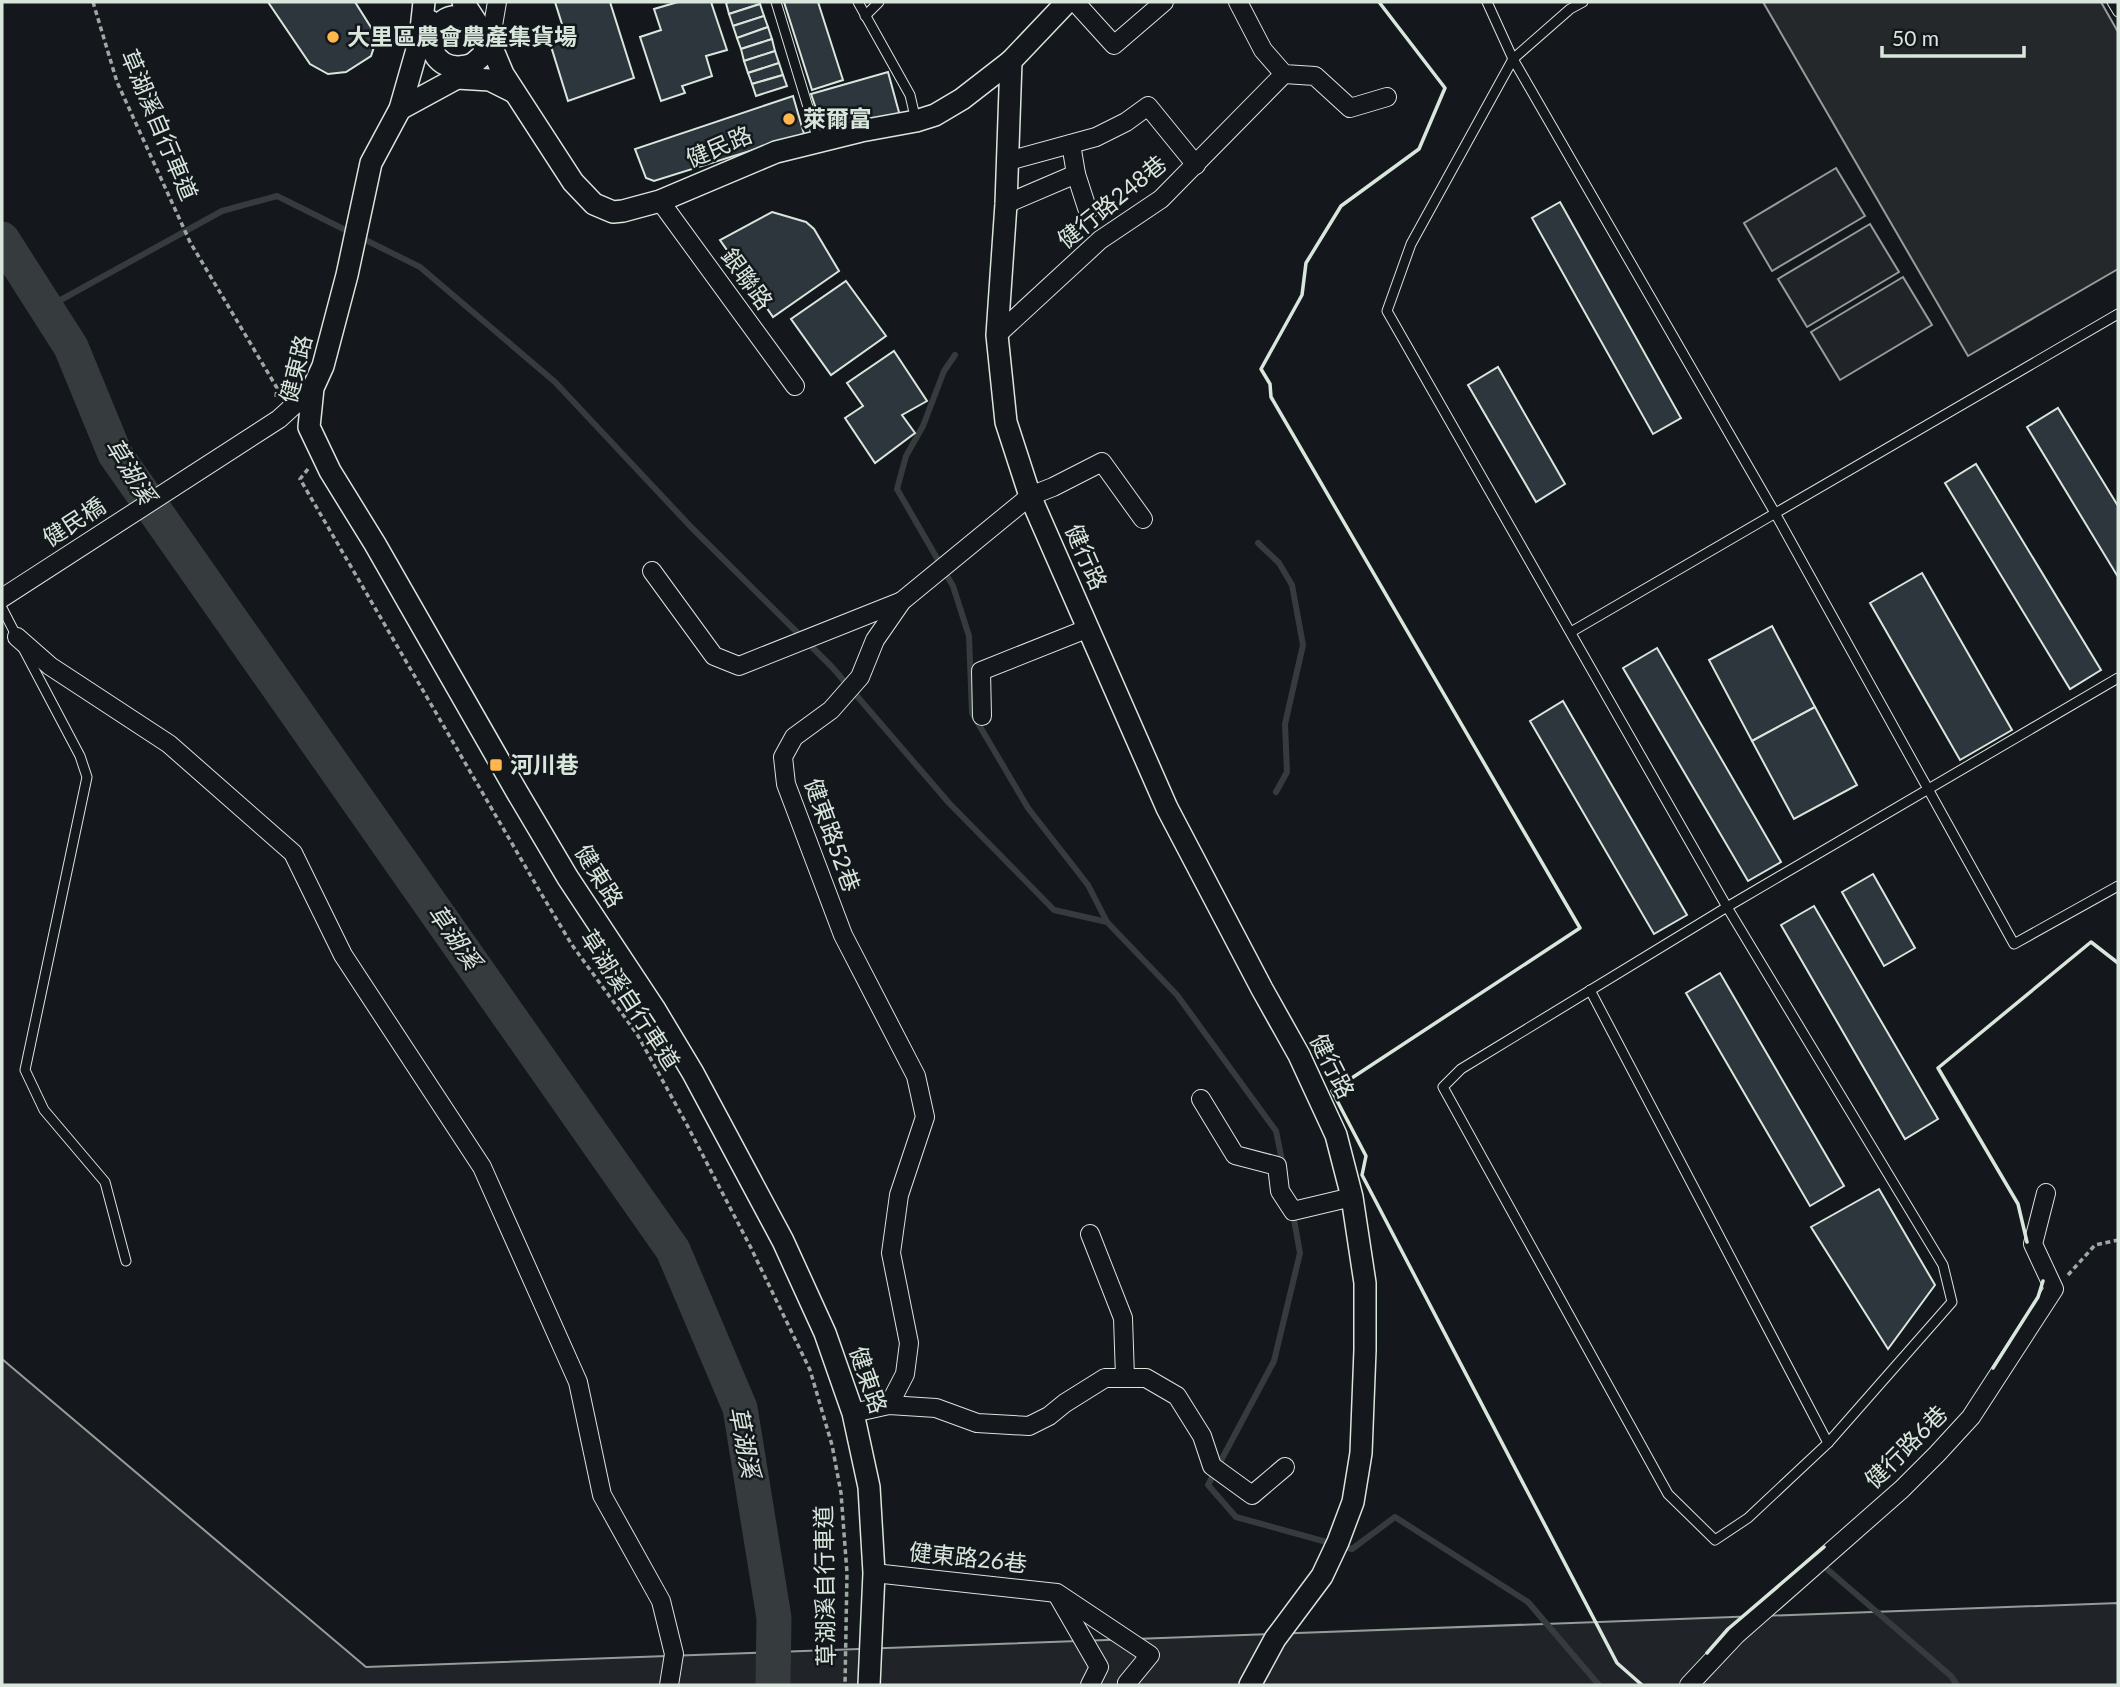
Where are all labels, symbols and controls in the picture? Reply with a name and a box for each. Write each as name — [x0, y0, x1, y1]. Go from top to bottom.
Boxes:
scale bar — [1882, 14, 2024, 58]
place label: 大里區農會農產集貨場 — [347, 22, 577, 50]
text: 50 m — [1892, 25, 1939, 50]
marker: 大里區農會農產集貨場 — [325, 29, 341, 45]
street label: 草湖溪自行車道 — [116, 45, 204, 204]
place label: 萊爾富 — [803, 104, 872, 132]
marker: 萊爾富 — [781, 111, 797, 127]
street label: 健民路 — [681, 120, 756, 172]
street label: 健行路248巷 — [1051, 149, 1171, 254]
street label: 銀聯路 — [716, 242, 779, 315]
street label: 健東路 — [273, 332, 317, 406]
water label: 草湖溪 — [100, 432, 164, 511]
street label: 健民橋 — [37, 491, 110, 552]
street label: 健行路 — [1060, 519, 1114, 594]
place label: 河川巷 — [510, 750, 579, 778]
marker: 河川巷 — [488, 757, 504, 773]
street label: 健東路52巷 — [799, 774, 866, 895]
street label: 健東路 — [570, 839, 630, 912]
water label: 草湖溪 — [423, 898, 489, 976]
street label: 草湖溪自行車道 — [575, 924, 686, 1075]
street label: 健行路 — [1305, 1028, 1361, 1103]
street label: 健東路 — [844, 1342, 893, 1417]
street label: 健行路6巷 — [1858, 1399, 1952, 1493]
water label: 草湖溪 — [724, 1404, 767, 1483]
street label: 草湖溪自行車道 — [809, 1505, 839, 1667]
street label: 健東路26巷 — [908, 1537, 1029, 1577]

